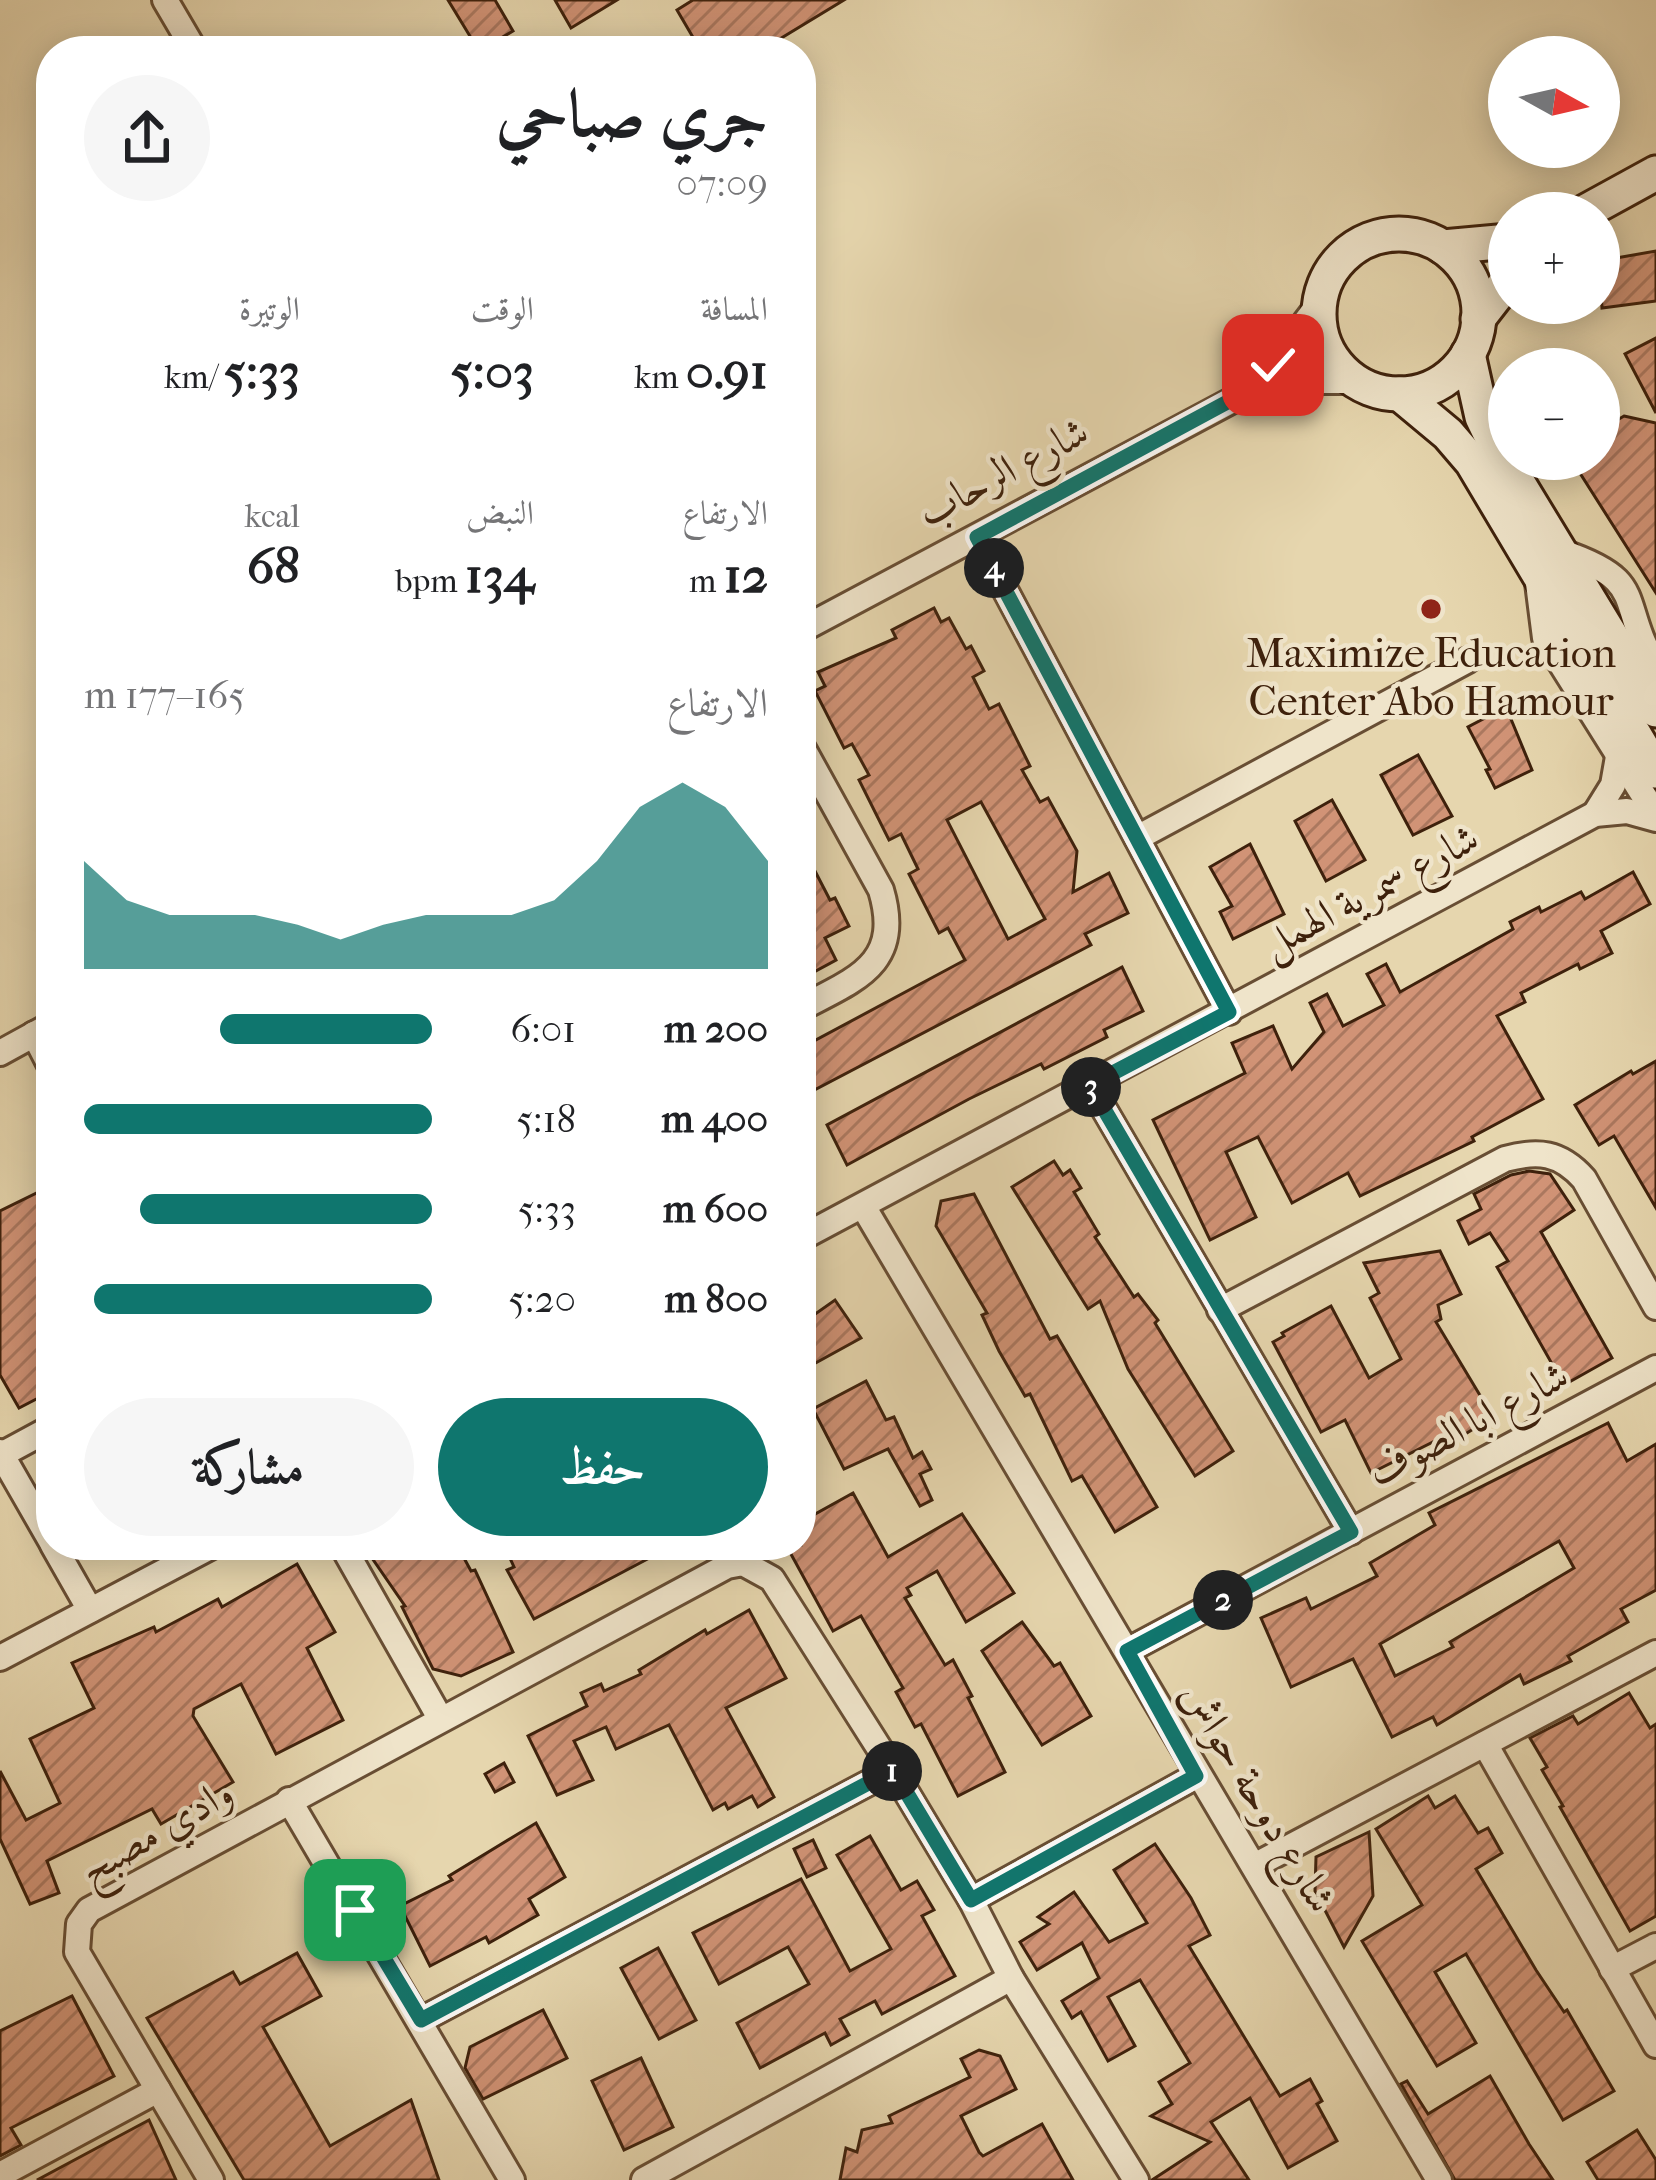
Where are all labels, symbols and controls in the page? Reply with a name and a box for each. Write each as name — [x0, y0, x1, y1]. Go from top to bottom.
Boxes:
north arrow — [1488, 36, 1620, 168]
map controls — [1488, 36, 1620, 480]
button: share — [84, 75, 210, 201]
text: جري صباحي — [496, 76, 768, 153]
text: 07:09 — [676, 160, 768, 206]
button: + — [1488, 192, 1620, 324]
text: الوتيرة — [239, 290, 300, 329]
text: الوقت — [471, 290, 534, 329]
text: المسافة — [701, 290, 768, 329]
pin — [1222, 314, 1324, 416]
icon: check — [1240, 332, 1306, 398]
text: 5:33 — [224, 341, 300, 401]
text: 5:03 — [451, 341, 534, 401]
text: 0.91 — [686, 341, 768, 401]
button: − — [1488, 348, 1620, 480]
text: /km — [164, 358, 224, 397]
text: km — [634, 358, 686, 397]
street label: شارع الرحاب — [909, 407, 1101, 546]
text: النبض — [466, 494, 534, 533]
text: الارتفاع — [682, 494, 768, 533]
text: kcal — [244, 497, 300, 536]
text: 68 — [247, 536, 300, 596]
pin: 4 — [964, 538, 1024, 598]
text: 134 — [465, 545, 534, 605]
text: 12 — [724, 545, 768, 605]
text: 4 — [984, 548, 1004, 587]
text: bpm — [395, 562, 465, 601]
text: m — [689, 562, 724, 601]
marker: Maximize Education Center Abo Hamour — [1418, 596, 1444, 622]
place label: Maximize Education Center Abo Hamour — [1246, 629, 1616, 726]
text: 165–177 m — [84, 672, 245, 718]
text: الارتفاع — [667, 680, 768, 726]
street label: شارع سمرية الهمل — [1253, 813, 1492, 978]
text: 6:01 — [510, 1006, 576, 1052]
text: 200 m — [664, 1006, 768, 1052]
pin: 3 — [1061, 1057, 1121, 1117]
text: 3 — [1084, 1067, 1098, 1106]
text: 5:18 — [516, 1096, 576, 1142]
text: 400 m — [661, 1096, 768, 1142]
text: 5:33 — [518, 1186, 576, 1232]
text: 600 m — [663, 1186, 768, 1232]
text: 5:20 — [508, 1276, 576, 1322]
text: 800 m — [665, 1276, 768, 1322]
street label: شارع ابا الصوف — [1359, 1351, 1581, 1506]
button: مشاركة — [84, 1398, 414, 1536]
button: حفظ — [438, 1398, 768, 1536]
pin: 2 — [1193, 1570, 1253, 1630]
text: 2 — [1215, 1580, 1231, 1619]
street label: شارع دوحة حواش — [1161, 1673, 1346, 1927]
pin: 1 — [862, 1741, 922, 1801]
text: 1 — [886, 1751, 898, 1790]
street label: وادي مصبح — [70, 1767, 248, 1905]
pin — [304, 1859, 406, 1961]
icon: arrive — [322, 1877, 388, 1943]

